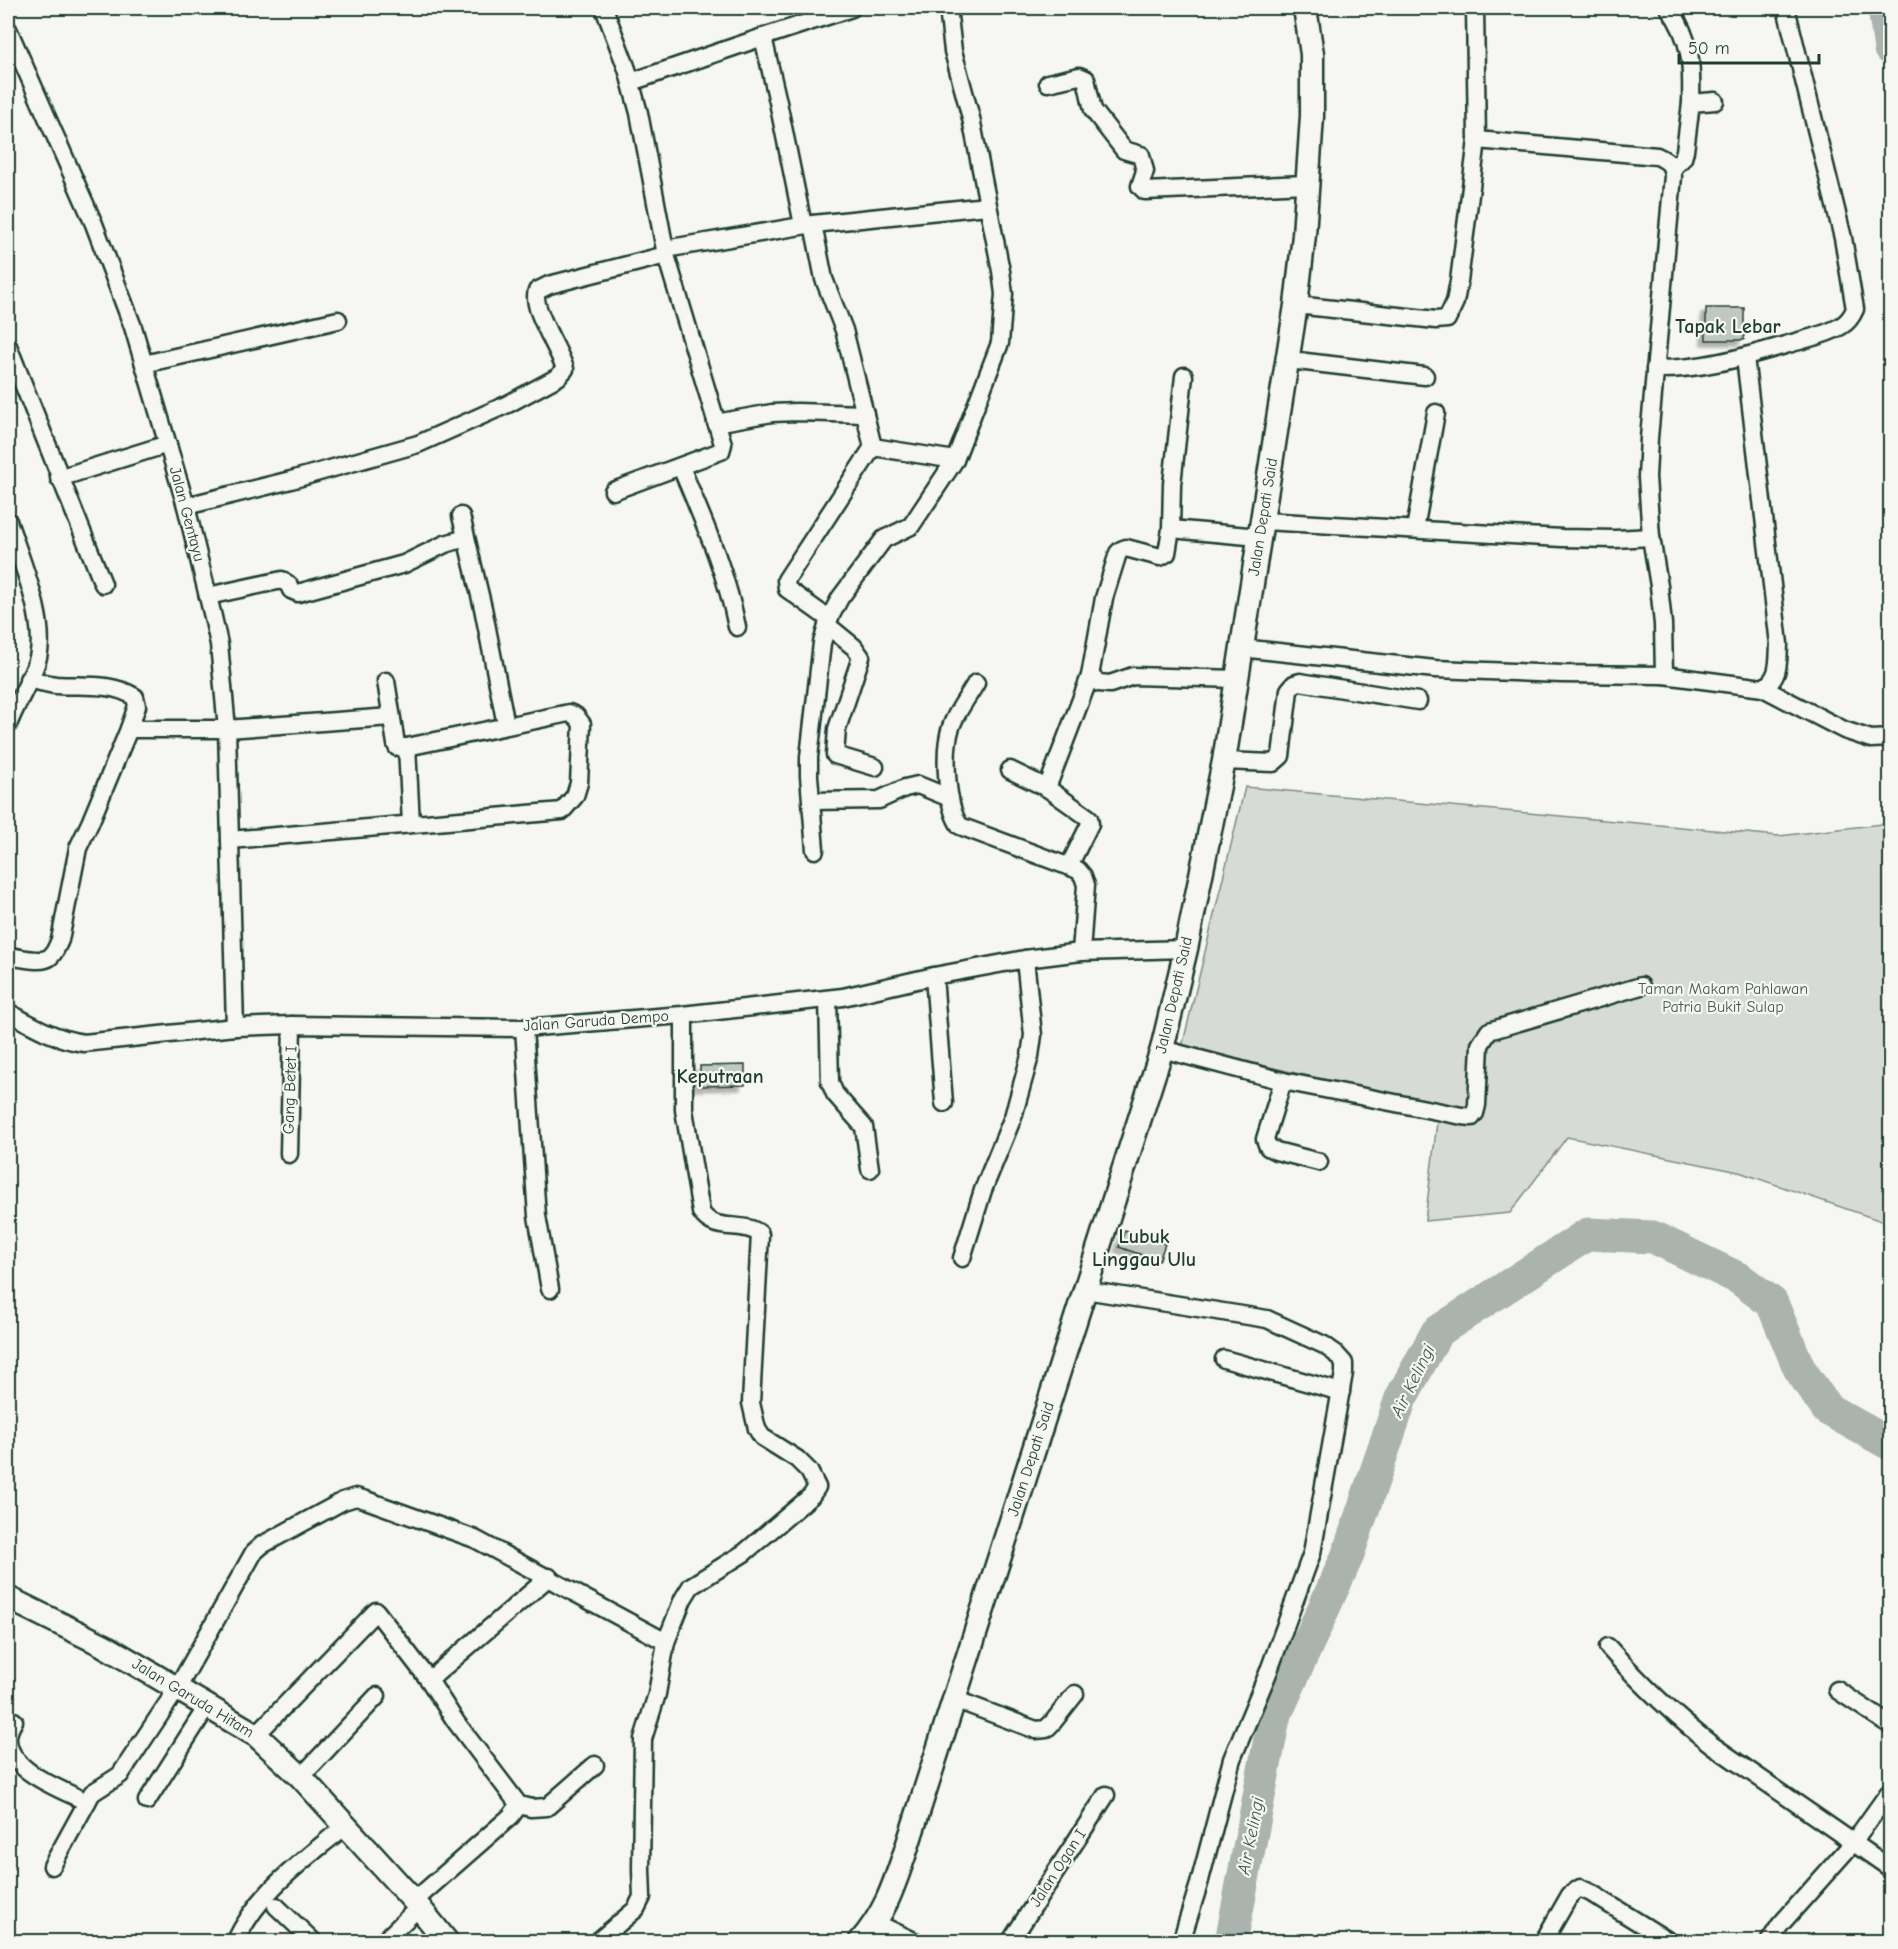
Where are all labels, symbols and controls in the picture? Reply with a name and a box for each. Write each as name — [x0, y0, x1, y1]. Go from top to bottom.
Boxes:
scale bar — [1679, 27, 1818, 65]
text: 50 m — [1688, 38, 1730, 59]
district label: Tapak Lebar — [1675, 315, 1781, 338]
street label: Jalan Depati Said — [1245, 457, 1281, 577]
street label: Jalan Gentayu — [166, 465, 208, 563]
street label: Jalan Depati Said — [1152, 935, 1196, 1055]
park label: Taman Makam Pahlawan Patria Bukit Sulap — [1638, 980, 1808, 1016]
street label: Jalan Garuda Dempo — [522, 1007, 670, 1035]
street label: Gang Betet I — [279, 1045, 301, 1135]
district label: Keputraan — [676, 1065, 764, 1088]
district label: Lubuk Linggau Ulu — [1092, 1225, 1196, 1271]
water label: Air Kelingi — [1386, 1340, 1440, 1422]
street label: Jalan Depati Said — [1004, 1400, 1058, 1518]
street label: Jalan Garuda Hitam — [129, 1655, 257, 1741]
water label: Air Kelingi — [1233, 1795, 1269, 1877]
street label: Jalan Ogan I — [1026, 1826, 1090, 1910]

